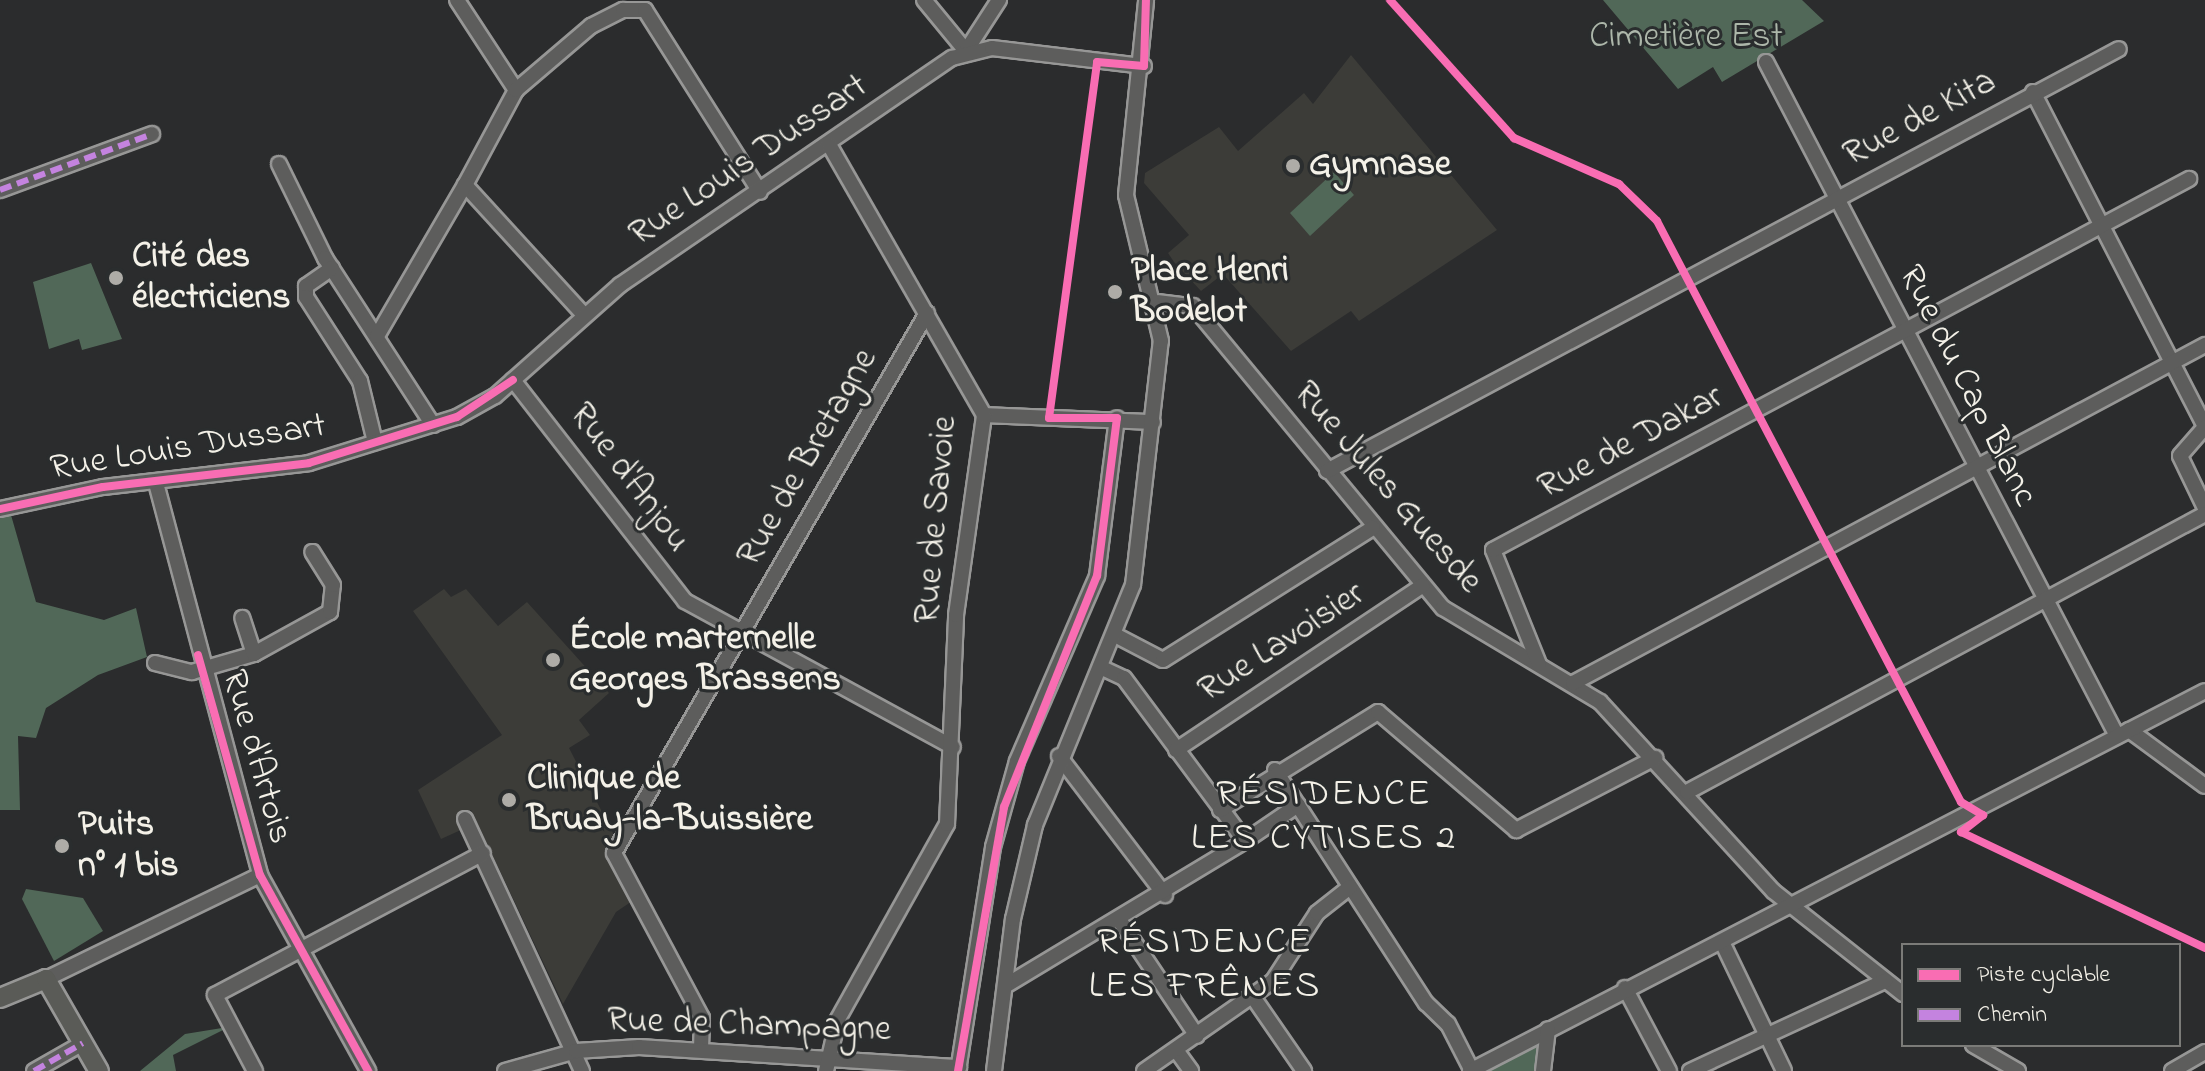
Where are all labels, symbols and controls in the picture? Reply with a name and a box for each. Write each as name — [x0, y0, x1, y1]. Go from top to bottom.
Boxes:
park label: Cimetière Est — [1589, 16, 1783, 60]
street label: Rue de Kita — [1836, 61, 2004, 177]
street label: Rue Louis Dussart — [622, 65, 876, 257]
place label: Gymnase — [1309, 144, 1451, 188]
marker: Gymnase — [1284, 157, 1302, 175]
place label: Cité des électriciens — [132, 235, 291, 320]
place label: Place Henri Bodelot — [1131, 249, 1289, 334]
street label: Rue du Cap Blanc — [1888, 258, 2046, 514]
marker: Cité des électriciens — [107, 269, 125, 287]
marker: Place Henri Bodelot — [1106, 283, 1124, 301]
street label: Rue de Bretagne — [728, 342, 888, 574]
street label: Rue Jules Guesde — [1283, 373, 1491, 603]
street label: Rue de Dakar — [1531, 376, 1731, 510]
street label: Rue d'Anjou — [559, 395, 699, 561]
street label: Rue Louis Dussart — [47, 405, 329, 491]
street label: Rue de Savoie — [906, 414, 968, 626]
street label: Rue Lavoisier — [1191, 573, 1373, 713]
place label: École marternelle Georges Brassens — [569, 617, 841, 702]
marker: École marternelle Georges Brassens — [544, 651, 562, 669]
street label: Rue d'Artois — [211, 665, 301, 849]
place label: Clinique de Bruay-la-Buissière — [527, 757, 813, 842]
district label: RÉSIDENCE LES CYTISES 2 — [1191, 773, 1457, 862]
marker: Clinique de Bruay-la-Buissière — [498, 789, 520, 811]
place label: Puits n° 1 bis — [78, 803, 179, 888]
marker: Puits n° 1 bis — [53, 837, 71, 855]
district label: RÉSIDENCE LES FRÊNES — [1089, 921, 1321, 1010]
legend — [1901, 943, 2181, 1047]
text: Piste cyclable — [1977, 958, 2110, 993]
text: Chemin — [1977, 998, 2047, 1033]
street label: Rue de Champagne — [606, 999, 892, 1053]

